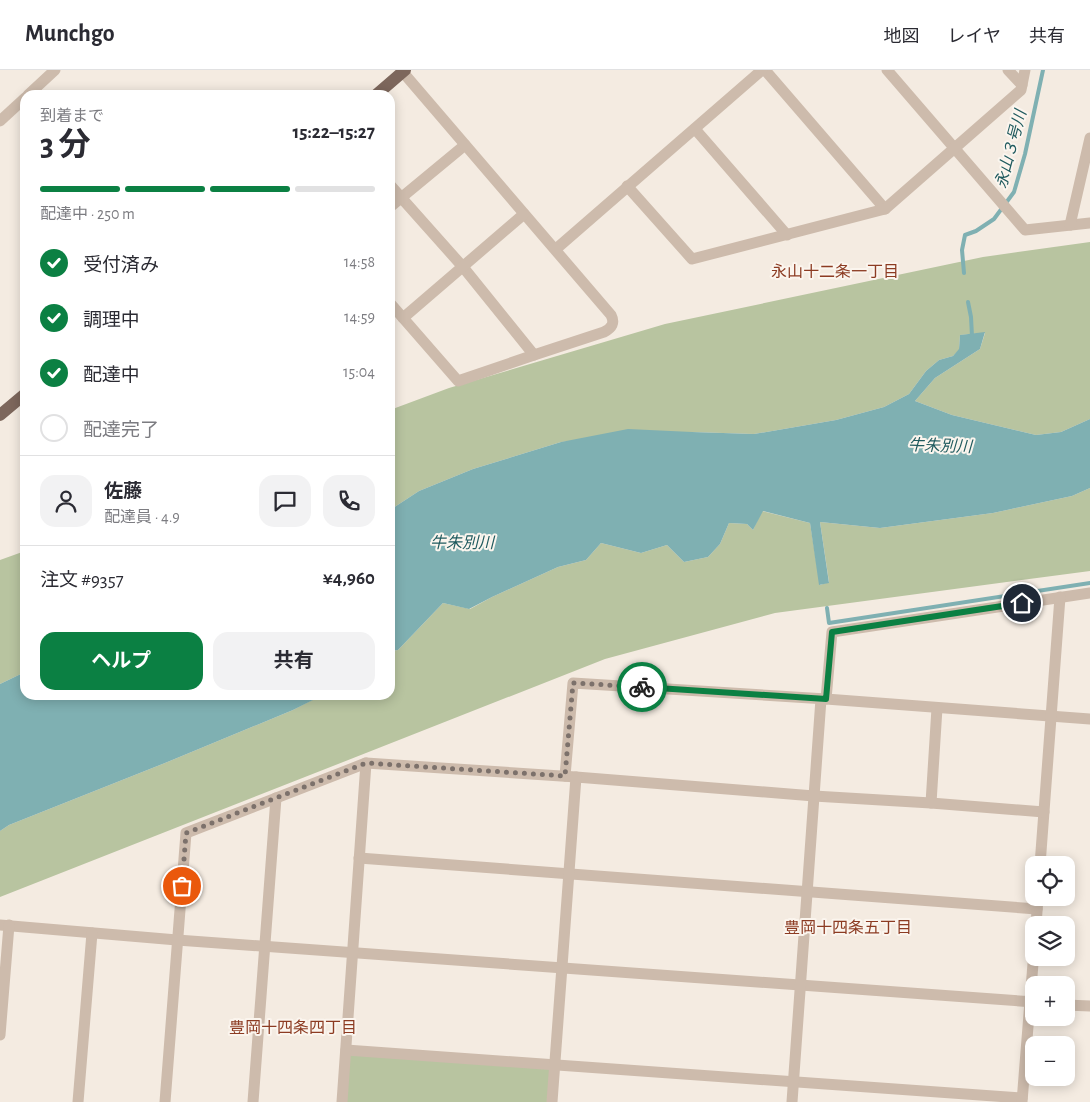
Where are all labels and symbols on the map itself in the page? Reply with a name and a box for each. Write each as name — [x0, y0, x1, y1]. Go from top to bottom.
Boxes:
water label: 永山３号川 — [992, 106, 1030, 190]
district label: 永山十二条一丁目 — [771, 263, 899, 280]
water label: 牛朱別川 — [908, 436, 974, 455]
water label: 牛朱別川 — [430, 534, 496, 551]
pin — [1001, 582, 1043, 624]
courier — [617, 662, 667, 712]
pin — [161, 865, 203, 907]
district label: 豊岡十四条五丁目 — [784, 919, 912, 936]
district label: 豊岡十四条四丁目 — [229, 1019, 357, 1036]

